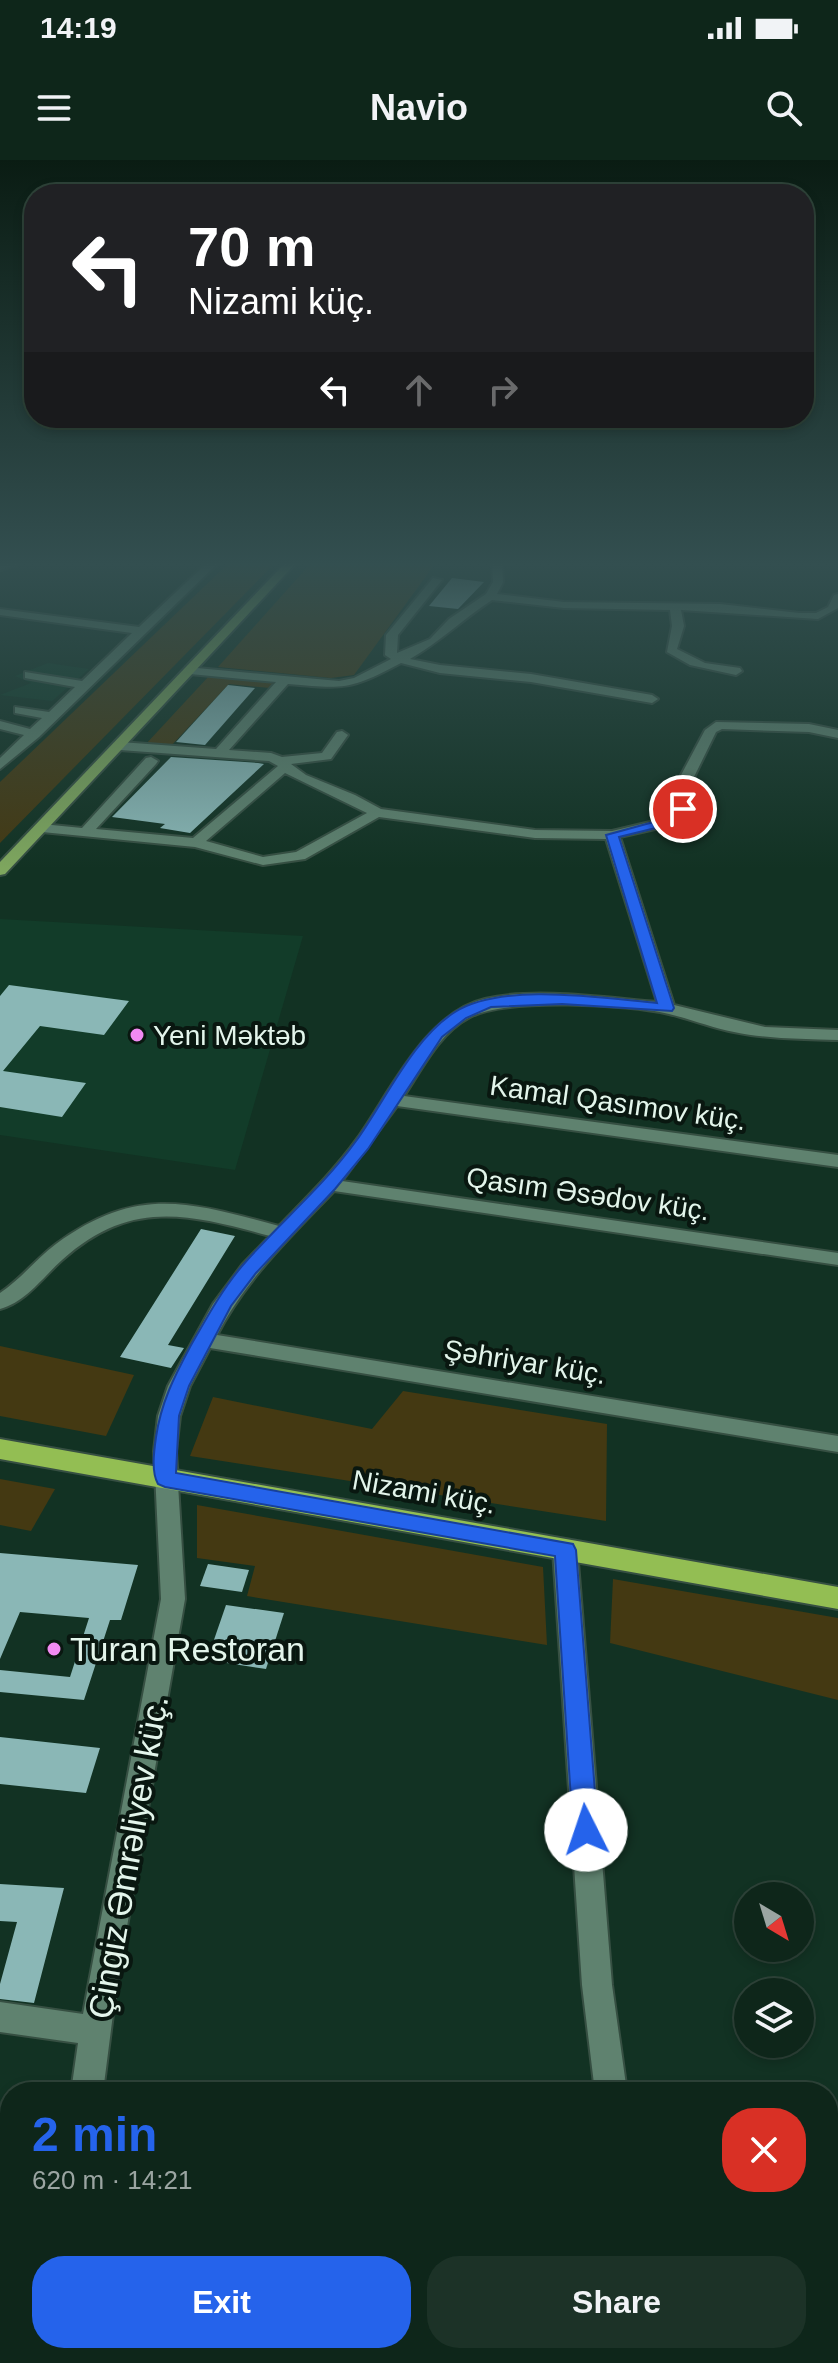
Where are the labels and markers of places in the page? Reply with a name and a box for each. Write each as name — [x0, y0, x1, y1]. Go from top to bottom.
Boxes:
pin — [649, 775, 717, 843]
place label: Yeni Məktəb — [153, 1020, 306, 1051]
marker: Yeni Məktəb — [128, 1026, 146, 1044]
place label: Turan Restoran — [70, 1630, 305, 1668]
marker: Turan Restoran — [45, 1640, 63, 1658]

